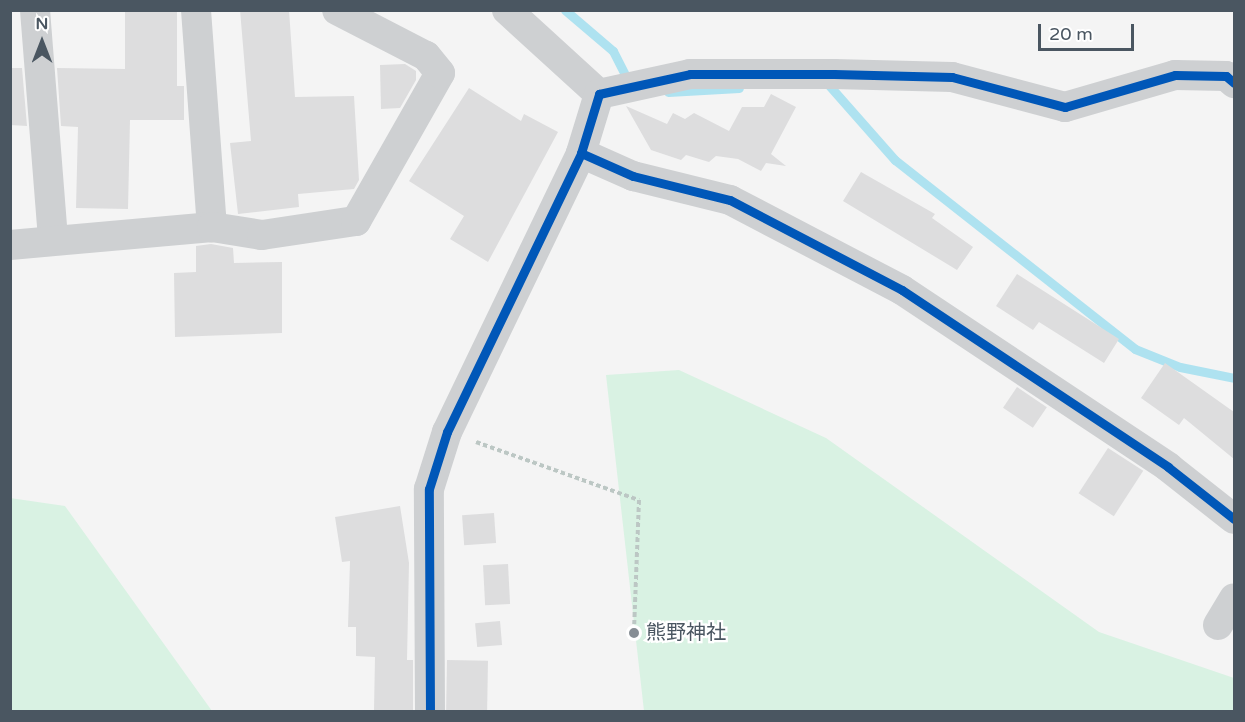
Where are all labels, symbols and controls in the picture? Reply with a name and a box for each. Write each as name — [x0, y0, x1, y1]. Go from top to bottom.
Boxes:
north arrow — [12, 12, 72, 72]
scale bar — [1041, 12, 1137, 50]
text: N — [36, 14, 48, 34]
text: 20 m — [1049, 23, 1093, 45]
place label: 熊野神社 — [646, 621, 726, 645]
marker: 熊野神社 — [627, 626, 641, 640]

